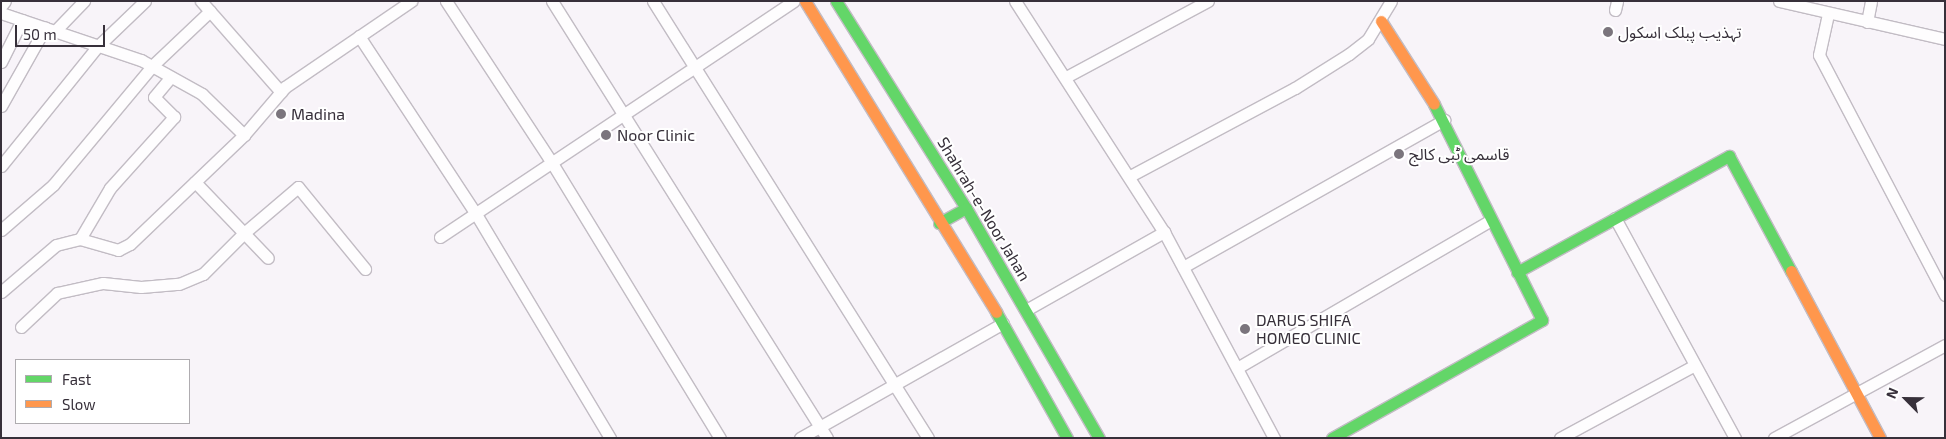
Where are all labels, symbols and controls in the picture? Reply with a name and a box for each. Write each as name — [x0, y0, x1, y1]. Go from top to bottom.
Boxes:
scale bar — [18, 15, 108, 47]
place label: تہذیب پبلک اسکول — [1618, 22, 1742, 42]
text: 50 m — [23, 25, 57, 43]
marker: تہذیب پبلک اسکول — [1602, 26, 1614, 38]
place label: Madina — [291, 104, 345, 124]
marker: Madina — [275, 108, 287, 120]
place label: Noor Clinic — [617, 125, 695, 145]
marker: Noor Clinic — [599, 128, 613, 142]
street label: Shahrah-e-Noor Jahan — [933, 133, 1035, 285]
place label: قاسمی ٹبی کالج — [1409, 144, 1509, 164]
marker: قاسمی ٹبی کالج — [1393, 148, 1405, 160]
place label: DARUS SHIFA HOMEO CLINIC — [1256, 310, 1361, 348]
marker: DARUS SHIFA HOMEO CLINIC — [1238, 322, 1252, 336]
legend — [15, 359, 190, 424]
text: Fast — [62, 370, 91, 388]
north arrow — [1881, 374, 1931, 424]
text: N — [1882, 385, 1902, 401]
text: Slow — [62, 395, 96, 413]

